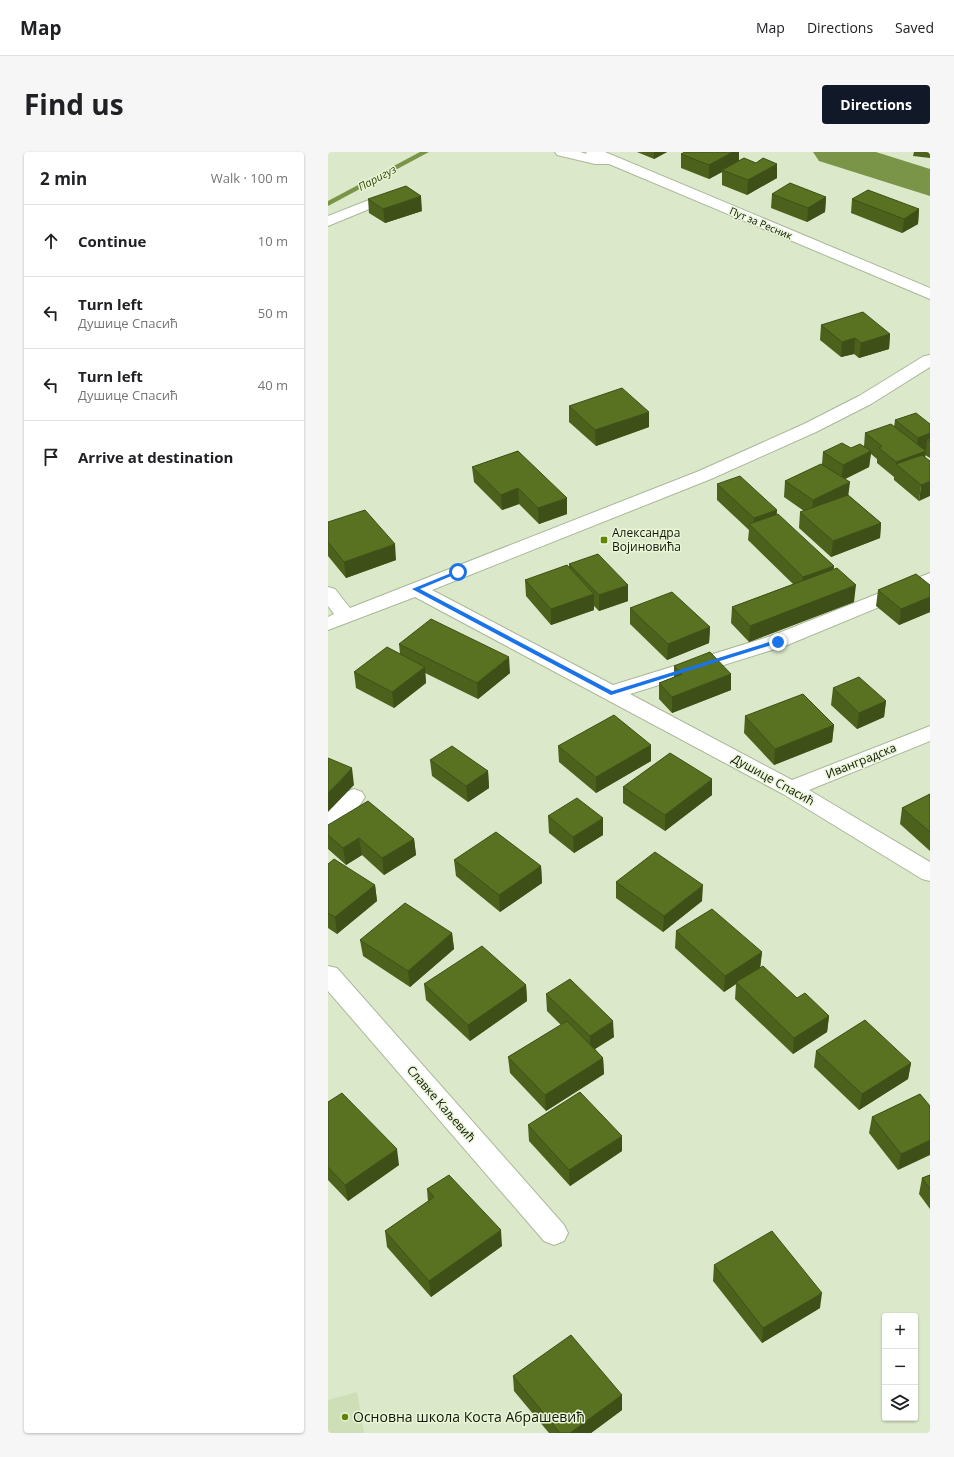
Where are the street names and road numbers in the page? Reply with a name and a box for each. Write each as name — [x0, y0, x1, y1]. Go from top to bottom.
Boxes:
street label: Пут за Ресник — [727, 203, 795, 243]
street label: Иванградска — [823, 739, 899, 782]
street label: Душице Спасић — [729, 750, 818, 809]
street label: Славке Каљевић — [403, 1062, 480, 1146]

